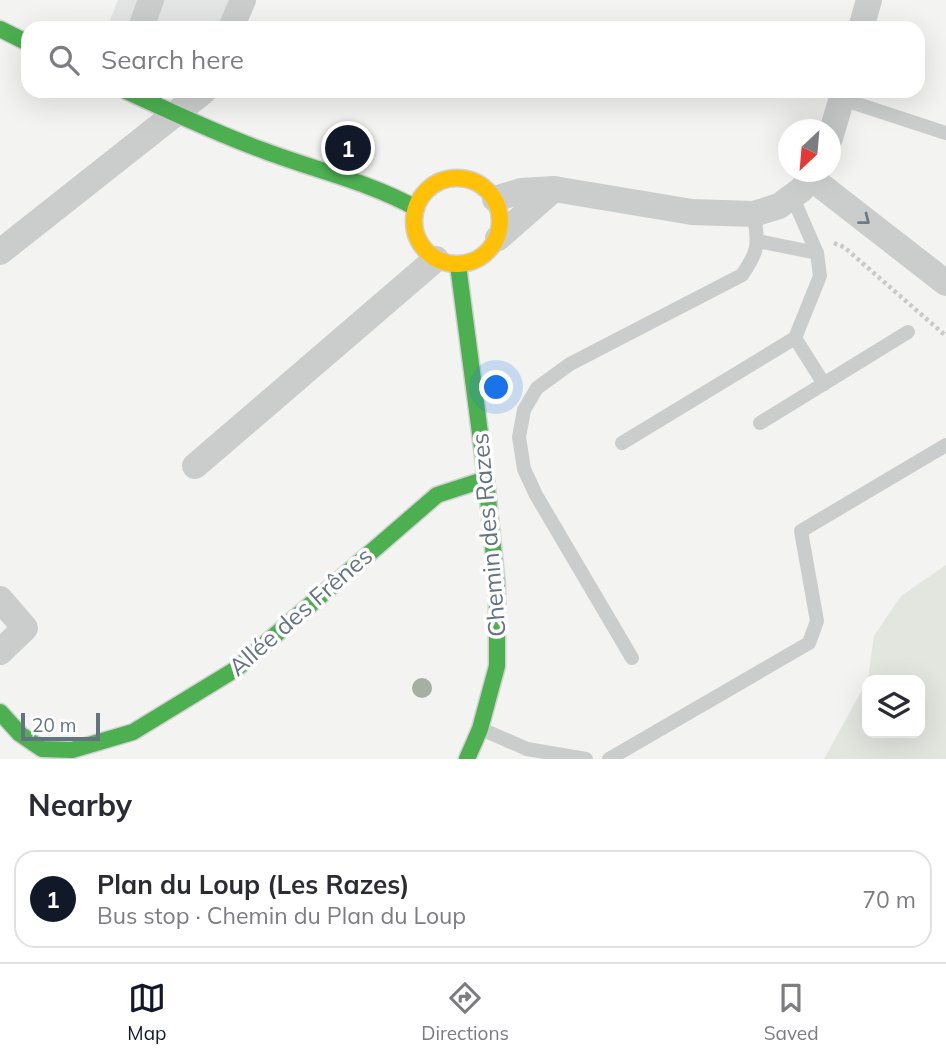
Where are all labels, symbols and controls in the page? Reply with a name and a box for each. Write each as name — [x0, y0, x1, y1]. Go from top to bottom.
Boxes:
search box — [21, 21, 925, 98]
icon: search — [45, 41, 83, 79]
text: Search here — [101, 43, 244, 76]
north arrow — [778, 119, 841, 182]
pin: 1 — [325, 122, 371, 174]
one-way arrow — [857, 212, 870, 225]
your location — [479, 370, 513, 404]
street label: Chemin des Razes — [464, 432, 512, 638]
street label: Allée des Frênes — [222, 540, 378, 682]
map controls — [862, 675, 925, 738]
button: layers — [862, 675, 925, 738]
scale bar — [21, 710, 100, 742]
text: 20 m — [32, 713, 76, 737]
text: Nearby — [28, 786, 132, 824]
text: Plan du Loup (Les Razes) — [97, 868, 410, 901]
text: 1 — [46, 885, 60, 914]
text: 70 m — [862, 885, 916, 914]
text: Bus stop · Chemin du Plan du Loup — [97, 901, 466, 930]
tab: Map — [127, 979, 166, 1045]
tab: Directions — [421, 979, 509, 1045]
tab: Saved — [764, 979, 819, 1045]

